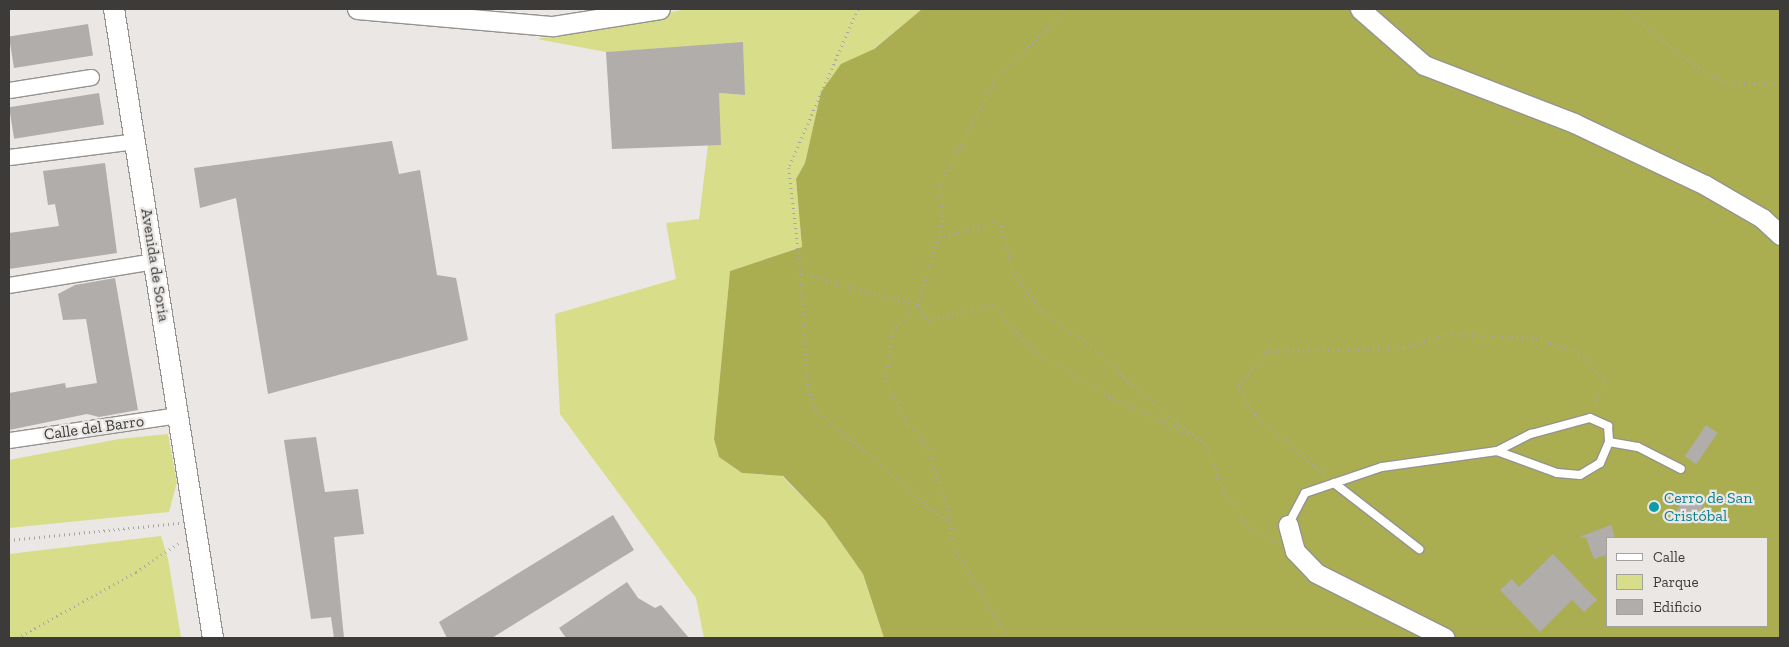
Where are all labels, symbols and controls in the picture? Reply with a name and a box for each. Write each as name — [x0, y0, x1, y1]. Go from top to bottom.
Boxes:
street label: Avenida de Soria — [137, 207, 173, 323]
street label: Calle del Barro — [43, 411, 145, 445]
place label: Cerro de San Cristóbal — [1664, 488, 1752, 526]
marker: Cerro de San Cristóbal — [1648, 501, 1660, 513]
legend — [1606, 537, 1769, 627]
text: Calle — [1653, 548, 1685, 566]
text: Parque — [1653, 573, 1699, 591]
text: Edificio — [1653, 598, 1702, 616]

